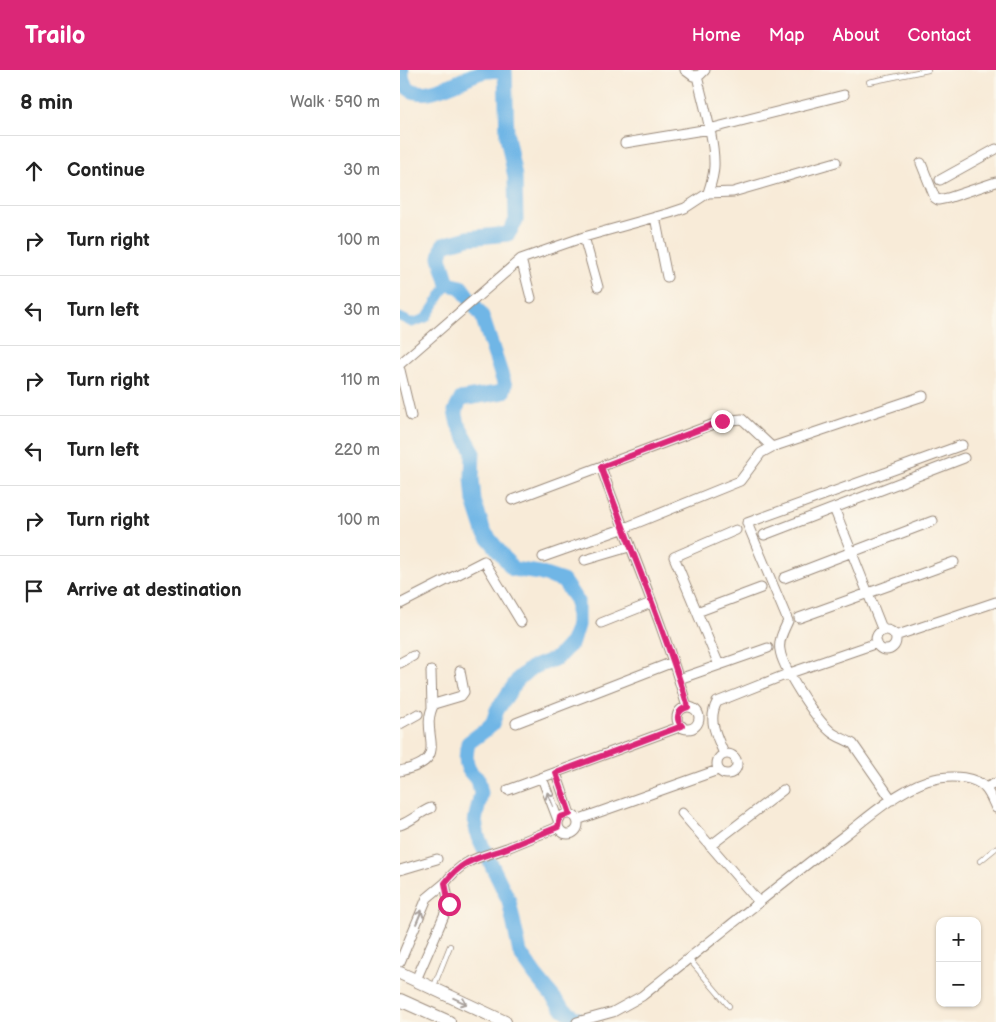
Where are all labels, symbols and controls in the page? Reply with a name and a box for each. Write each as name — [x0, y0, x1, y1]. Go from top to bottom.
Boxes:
text: Trailo — [25, 21, 85, 50]
text: Home — [692, 25, 741, 46]
text: Map — [769, 25, 805, 46]
text: About — [833, 25, 880, 46]
text: Contact — [908, 25, 971, 46]
text: 8 min — [20, 90, 73, 115]
text: Walk · 590 m — [290, 93, 380, 112]
icon: ahead — [20, 157, 48, 185]
text: Continue — [67, 159, 145, 182]
text: 30 m — [343, 161, 380, 180]
icon: right — [20, 227, 48, 255]
text: Turn right — [67, 229, 150, 252]
text: 100 m — [337, 231, 380, 250]
icon: left — [20, 297, 48, 325]
text: Turn left — [67, 299, 139, 322]
text: 30 m — [343, 301, 380, 320]
icon: right — [20, 367, 48, 395]
text: Turn right — [67, 369, 150, 392]
text: 110 m — [341, 371, 380, 390]
route end — [711, 410, 734, 433]
icon: left — [20, 437, 48, 465]
text: Turn left — [67, 439, 139, 462]
text: 220 m — [334, 441, 380, 460]
icon: right — [20, 507, 48, 535]
text: Turn right — [67, 509, 150, 532]
text: 100 m — [337, 511, 380, 530]
icon: arrive — [20, 577, 48, 605]
text: Arrive at destination — [67, 579, 242, 602]
one-way arrow — [545, 792, 554, 807]
route start — [438, 893, 461, 916]
one-way arrow — [415, 910, 425, 925]
map controls — [936, 917, 981, 1007]
button: + — [936, 917, 981, 962]
button: − — [936, 962, 981, 1007]
one-way arrow — [452, 997, 467, 1006]

